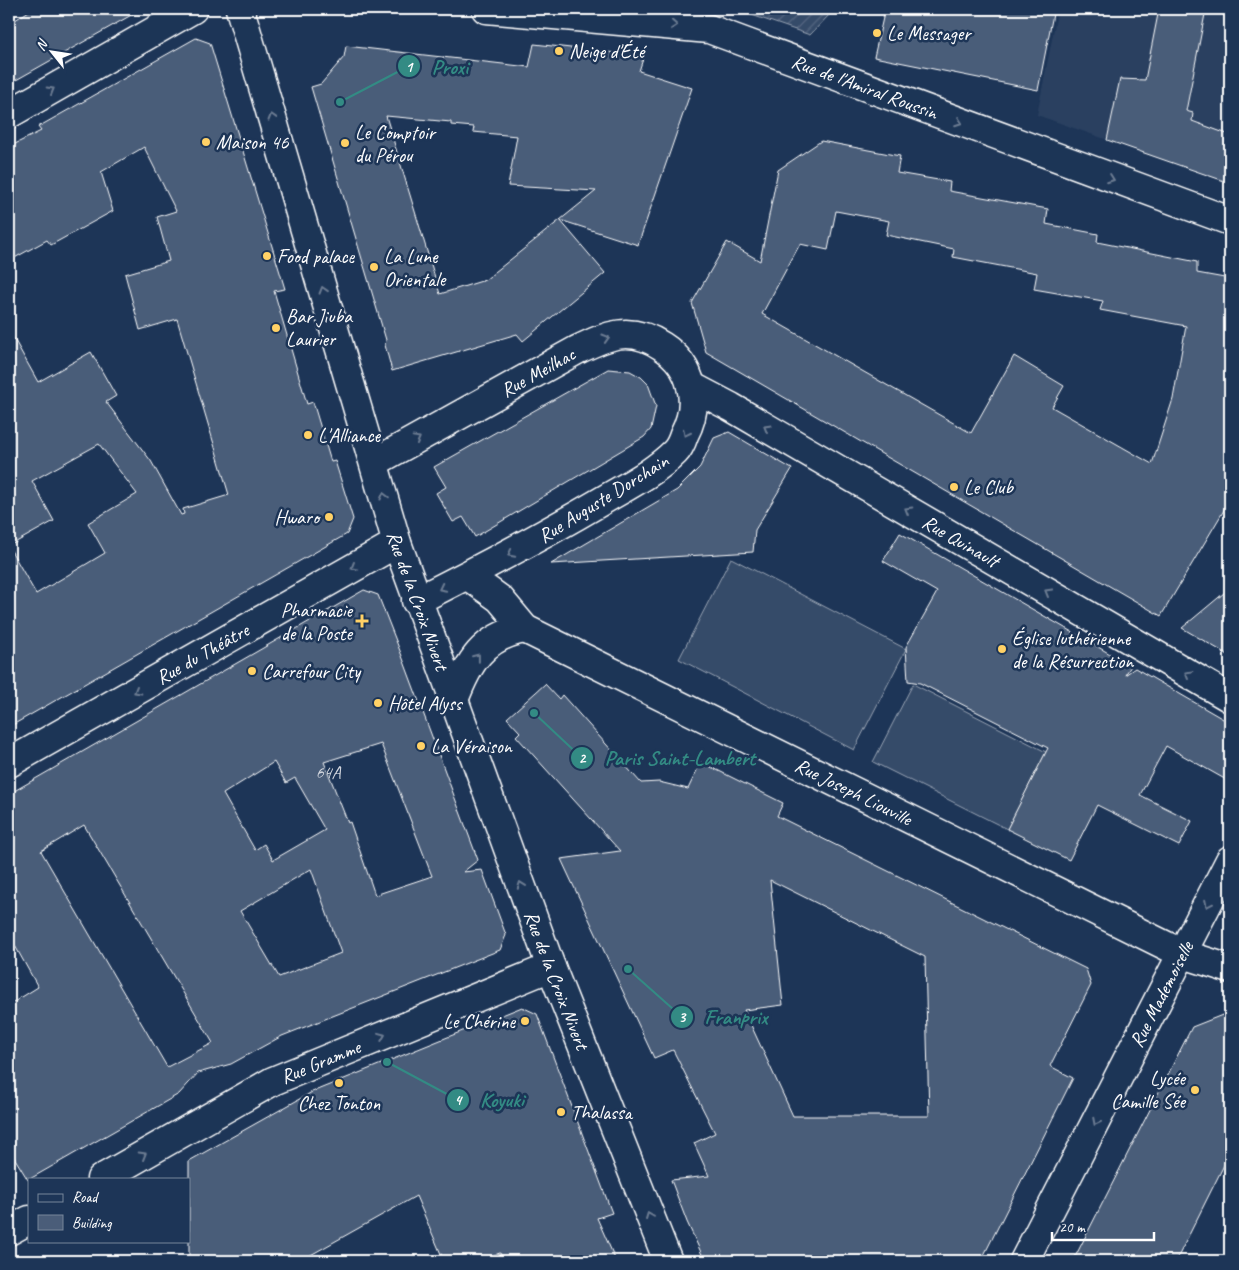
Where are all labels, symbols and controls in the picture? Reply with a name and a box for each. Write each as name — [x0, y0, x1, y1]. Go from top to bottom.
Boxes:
one-way arrow — [670, 20, 678, 31]
place label: Le Messager — [887, 21, 972, 46]
marker: Le Messager — [871, 27, 883, 39]
north arrow — [28, 28, 78, 78]
text: N — [32, 36, 52, 54]
place label: Neige d'Été — [569, 39, 648, 64]
marker: Neige d'Été — [553, 45, 565, 57]
callout: Proxi — [397, 48, 478, 84]
street label: Rue de l'Amiral Roussin — [788, 49, 942, 126]
text: Proxi — [432, 54, 471, 80]
text: 1 — [406, 58, 415, 77]
one-way arrow — [46, 86, 55, 96]
one-way arrow — [267, 113, 277, 122]
one-way arrow — [954, 116, 963, 126]
place label: Le Comptoir du Pérou — [355, 120, 437, 168]
place label: Maison 46 — [216, 130, 290, 155]
marker: Maison 46 — [200, 136, 212, 148]
marker: Le Comptoir du Pérou — [339, 137, 351, 149]
one-way arrow — [1107, 173, 1115, 183]
place label: Food palace — [277, 244, 355, 269]
place label: La Lune Orientale — [384, 244, 447, 292]
marker: Food palace — [261, 250, 273, 262]
marker: La Lune Orientale — [368, 261, 380, 273]
one-way arrow — [319, 286, 329, 294]
place label: Bar Jiuba Laurier — [286, 304, 353, 352]
marker: Bar Jiuba Laurier — [270, 322, 282, 334]
one-way arrow — [602, 333, 610, 343]
street label: Rue Meilhac — [496, 341, 580, 403]
place label: L'Alliance — [318, 423, 382, 448]
one-way arrow — [764, 424, 773, 434]
one-way arrow — [682, 428, 692, 437]
marker: L'Alliance — [302, 429, 314, 441]
one-way arrow — [412, 435, 421, 445]
street label: Rue Auguste Dorchain — [533, 448, 674, 549]
place label: Le Club — [964, 475, 1014, 500]
marker: Le Club — [948, 481, 960, 493]
one-way arrow — [379, 491, 390, 500]
place label: Hwaro — [274, 505, 321, 530]
one-way arrow — [904, 506, 913, 516]
street label: Rue Quinault — [918, 509, 1006, 575]
marker: Hwaro — [323, 511, 335, 523]
street label: Rue de la Croix Nivert — [381, 528, 455, 676]
one-way arrow — [507, 547, 516, 557]
one-way arrow — [351, 561, 360, 571]
one-way arrow — [438, 582, 447, 592]
one-way arrow — [1044, 588, 1053, 598]
place label: Pharmacie de la Poste — [281, 598, 353, 646]
marker: Pharmacie de la Poste — [356, 615, 368, 627]
street label: Rue du Théâtre — [151, 617, 255, 690]
place label: Église luthérienne de la Résurrection — [1012, 626, 1134, 674]
marker: Église luthérienne de la Résurrection — [996, 643, 1008, 655]
one-way arrow — [471, 654, 479, 663]
place label: Carrefour City — [262, 659, 362, 684]
marker: Carrefour City — [246, 665, 258, 677]
one-way arrow — [1185, 670, 1194, 680]
one-way arrow — [133, 684, 142, 694]
place label: Hôtel Alyss — [388, 691, 464, 716]
marker: Hôtel Alyss — [372, 697, 384, 709]
place label: La Véraison — [431, 734, 513, 759]
marker: La Véraison — [415, 740, 427, 752]
callout: Paris Saint-Lambert — [570, 740, 765, 776]
text: Paris Saint-Lambert — [605, 745, 757, 771]
text: 2 — [579, 749, 587, 768]
street label: Rue Joseph Liouville — [791, 752, 917, 832]
house number: 64A — [315, 761, 342, 783]
one-way arrow — [517, 881, 527, 890]
one-way arrow — [1204, 899, 1214, 908]
street label: Rue de la Croix Nivert — [519, 908, 595, 1055]
street label: Rue Mademoiselle — [1124, 936, 1200, 1052]
callout: Franprix — [669, 999, 777, 1035]
text: Franprix — [705, 1004, 769, 1030]
text: 3 — [679, 1008, 687, 1027]
place label: Le Chérine — [443, 1009, 516, 1034]
marker: Le Chérine — [519, 1015, 531, 1027]
one-way arrow — [377, 1031, 386, 1042]
street label: Rue Gramme — [277, 1034, 366, 1090]
place label: Lycée Camille Sée — [1111, 1066, 1186, 1114]
marker: Chez Tonton — [333, 1077, 345, 1089]
callout: Koyuki — [445, 1082, 534, 1118]
marker: Lycée Camille Sée — [1189, 1084, 1201, 1096]
text: Koyuki — [480, 1087, 527, 1113]
place label: Chez Tonton — [298, 1091, 381, 1116]
text: 4 — [455, 1091, 464, 1110]
place label: Thalassa — [571, 1100, 634, 1125]
marker: Thalassa — [555, 1106, 567, 1118]
one-way arrow — [1092, 1116, 1102, 1125]
one-way arrow — [137, 1151, 146, 1161]
legend — [28, 1178, 190, 1242]
text: Road — [72, 1188, 99, 1207]
scale bar — [1052, 1210, 1154, 1242]
one-way arrow — [645, 1212, 656, 1221]
text: Building — [72, 1214, 112, 1233]
text: 20 m — [1059, 1218, 1086, 1237]

